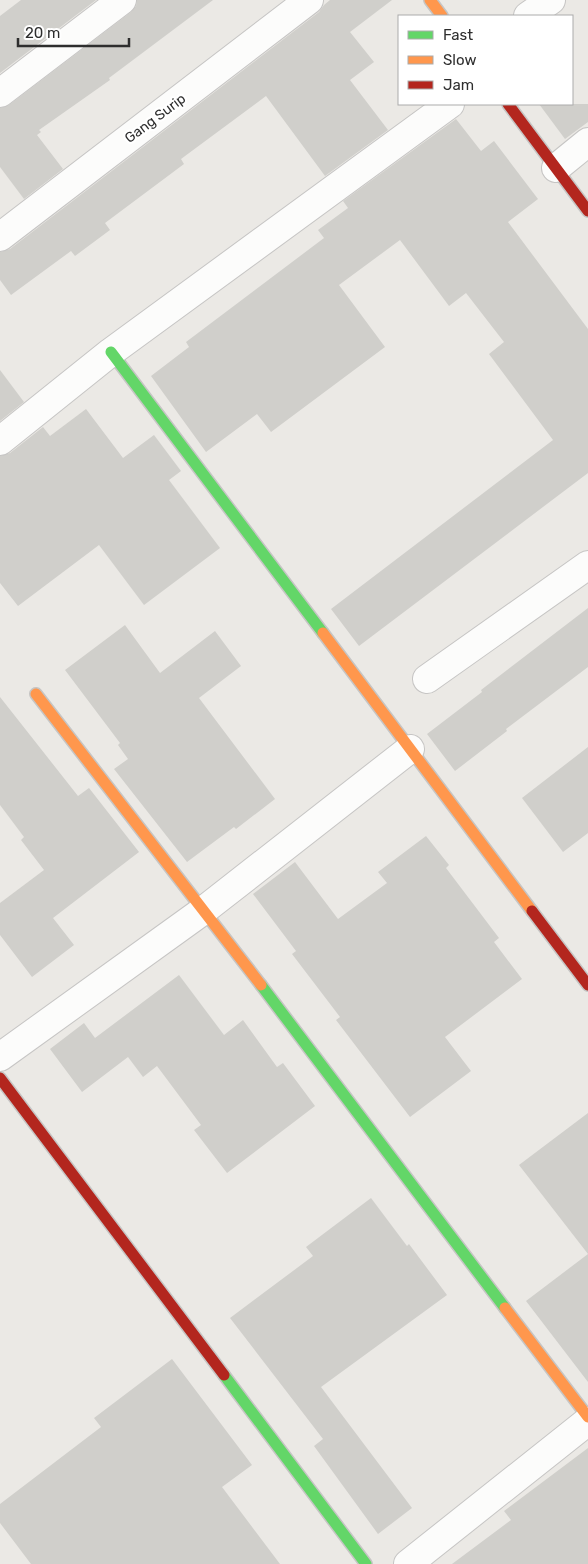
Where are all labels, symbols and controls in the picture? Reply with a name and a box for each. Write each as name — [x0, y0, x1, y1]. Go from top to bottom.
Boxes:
scale bar — [18, 15, 129, 47]
legend — [398, 15, 573, 105]
text: 20 m — [25, 24, 60, 42]
text: Fast — [443, 26, 473, 44]
text: Slow — [443, 51, 476, 69]
text: Jam — [443, 76, 474, 94]
street label: Gang Surip — [122, 90, 189, 147]

